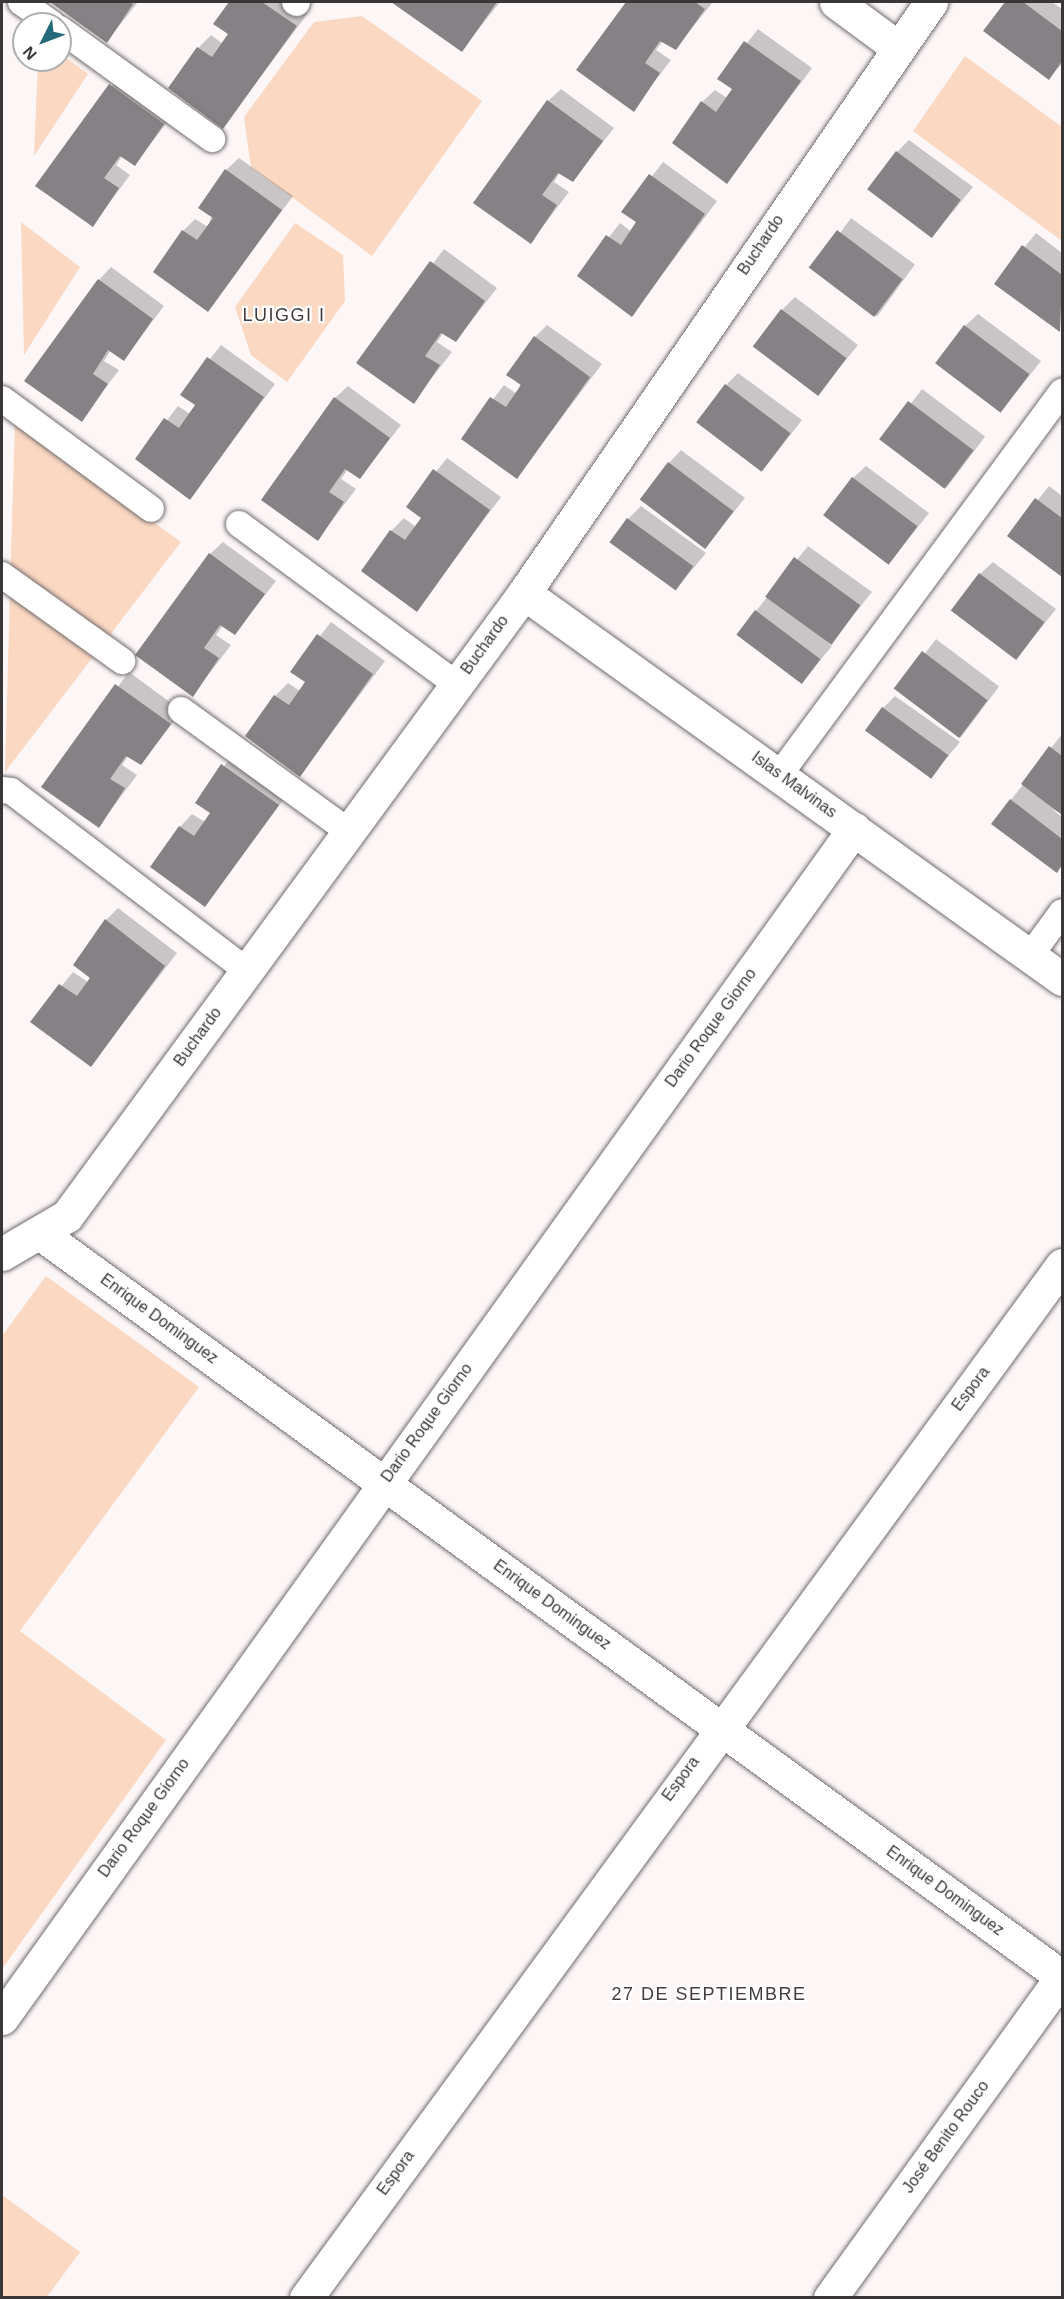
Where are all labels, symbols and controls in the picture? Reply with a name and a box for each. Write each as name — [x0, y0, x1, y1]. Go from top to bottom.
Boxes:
north arrow — [12, 12, 72, 72]
text: N — [20, 43, 40, 63]
street label: Buchardo — [734, 211, 788, 279]
district label: LUIGGI I — [242, 304, 326, 326]
street label: Buchardo — [457, 612, 513, 678]
street label: Islas Malvinas — [748, 748, 840, 822]
street label: Dario Roque Giorno — [661, 965, 761, 1091]
street label: Buchardo — [170, 1004, 226, 1070]
street label: Enrique Dominguez — [97, 1270, 221, 1368]
street label: Dario Roque Giorno — [377, 1360, 477, 1486]
street label: Espora — [948, 1363, 994, 1415]
street label: Enrique Dominguez — [490, 1556, 614, 1654]
street label: Espora — [658, 1753, 704, 1805]
street label: Dario Roque Giorno — [94, 1755, 194, 1881]
street label: Enrique Dominguez — [883, 1842, 1007, 1940]
district label: 27 DE SEPTIEMBRE — [611, 1983, 807, 2005]
street label: José Benito Rouco — [899, 2077, 993, 2197]
street label: Espora — [373, 2147, 419, 2199]

